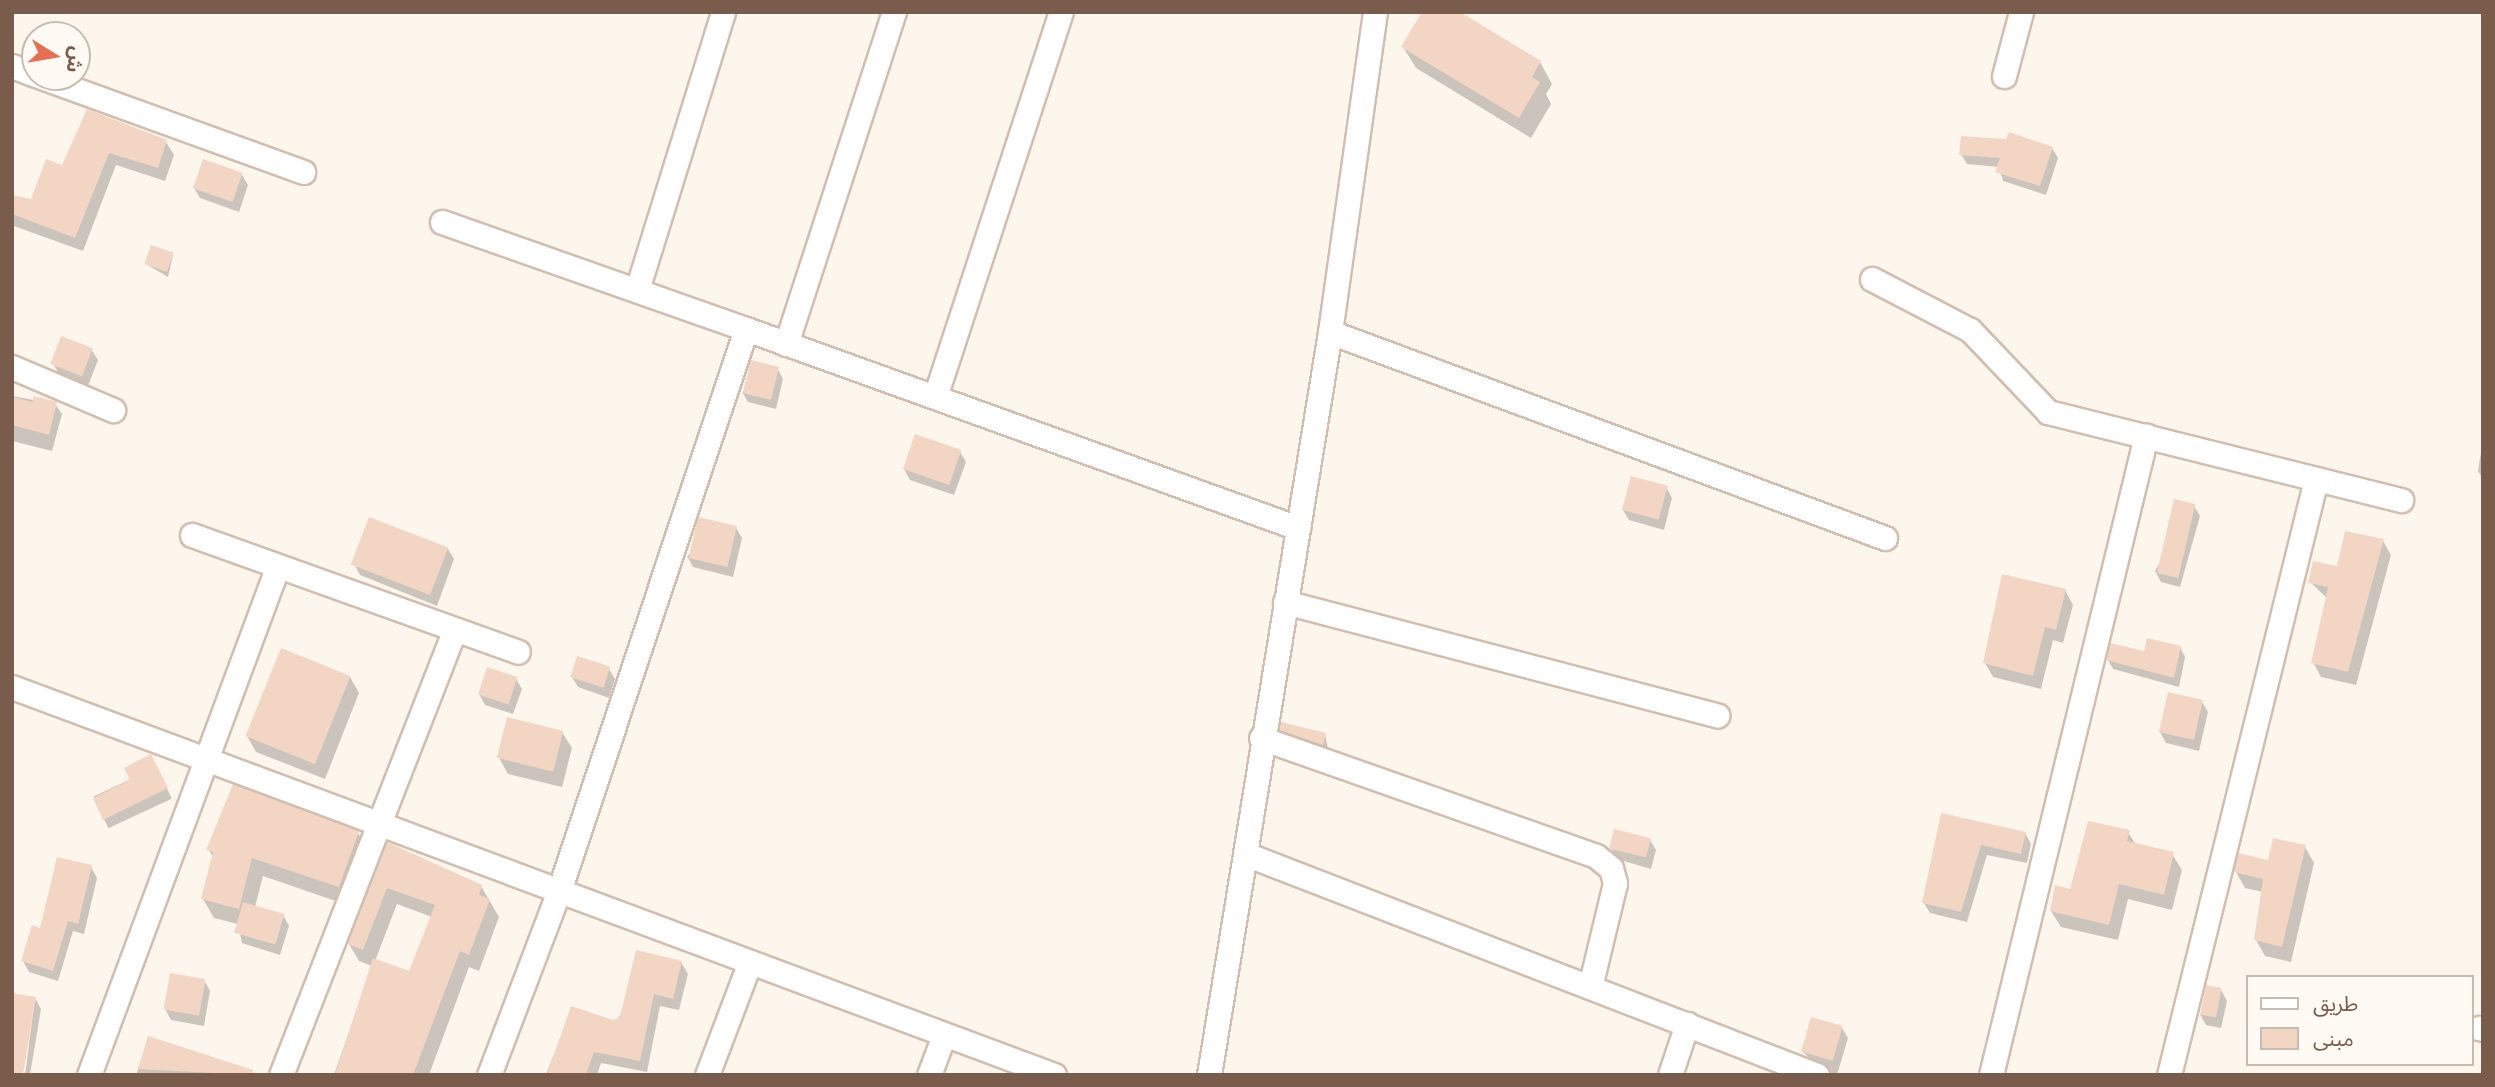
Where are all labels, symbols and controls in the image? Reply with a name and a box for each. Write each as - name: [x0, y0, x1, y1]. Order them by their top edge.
- north arrow: [21, 21, 91, 91]
- text: ش: [60, 45, 90, 75]
- legend: [2246, 975, 2474, 1066]
- text: طريق: [2313, 990, 2358, 1017]
- text: مبنى: [2313, 1025, 2354, 1052]

